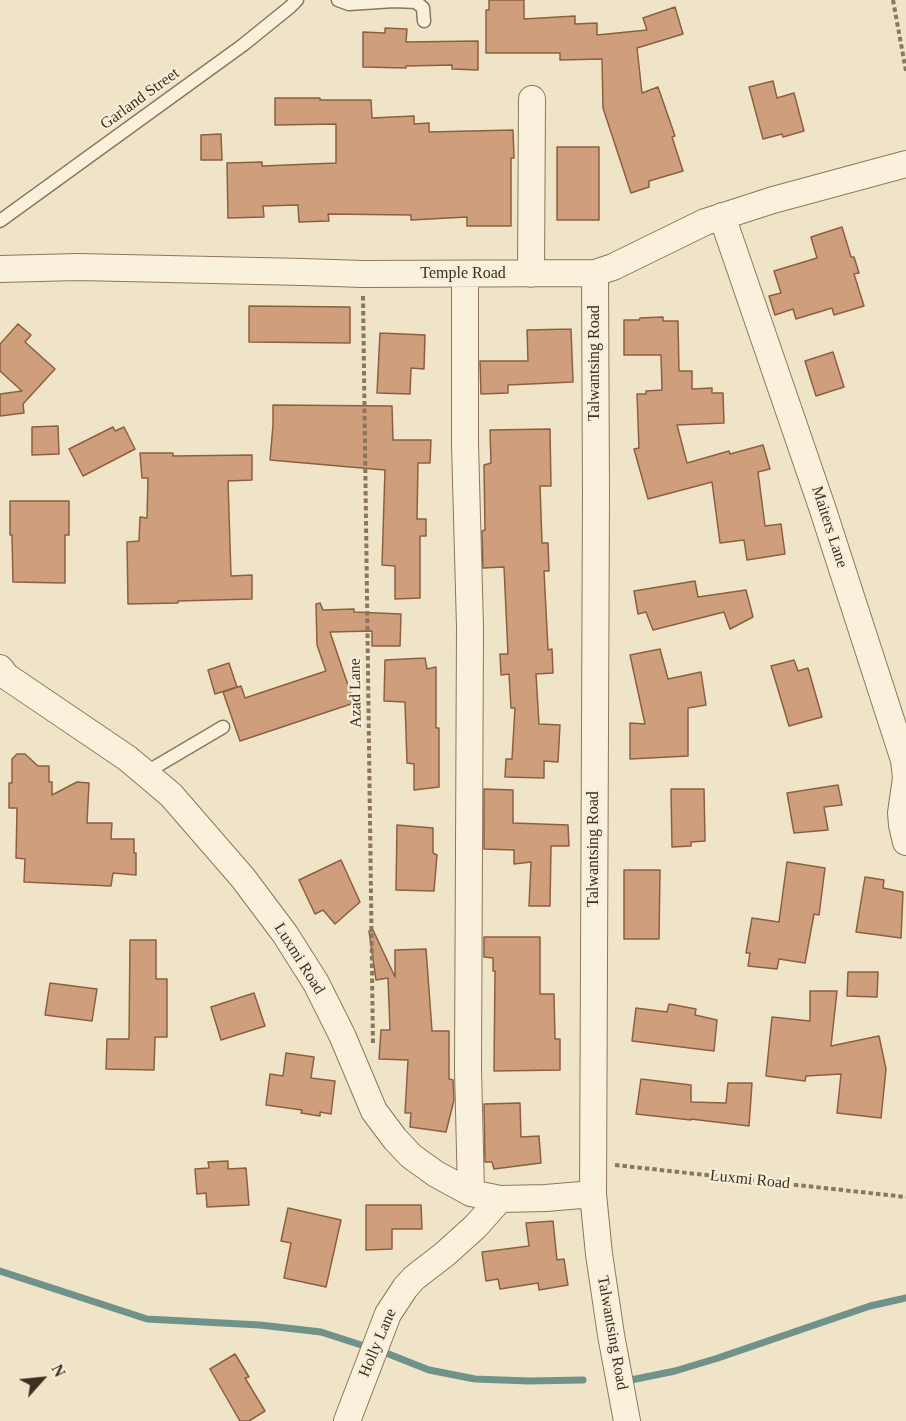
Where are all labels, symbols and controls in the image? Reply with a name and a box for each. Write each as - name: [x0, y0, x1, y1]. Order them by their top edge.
- street label: Garland Street: [97, 64, 183, 134]
- street label: Temple Road: [420, 264, 506, 284]
- street label: Talwantsing Road: [585, 305, 605, 421]
- street label: Maiters Lane: [807, 484, 851, 570]
- street label: Azad Lane: [346, 658, 366, 728]
- street label: Talwantsing Road: [584, 791, 604, 907]
- street label: Luxmi Road: [270, 920, 328, 998]
- street label: Luxmi Road: [709, 1166, 791, 1194]
- street label: Talwantsing Road: [592, 1274, 632, 1392]
- street label: Holly Lane: [355, 1306, 401, 1380]
- north arrow: [12, 1349, 72, 1409]
- text: N: [48, 1362, 69, 1380]

